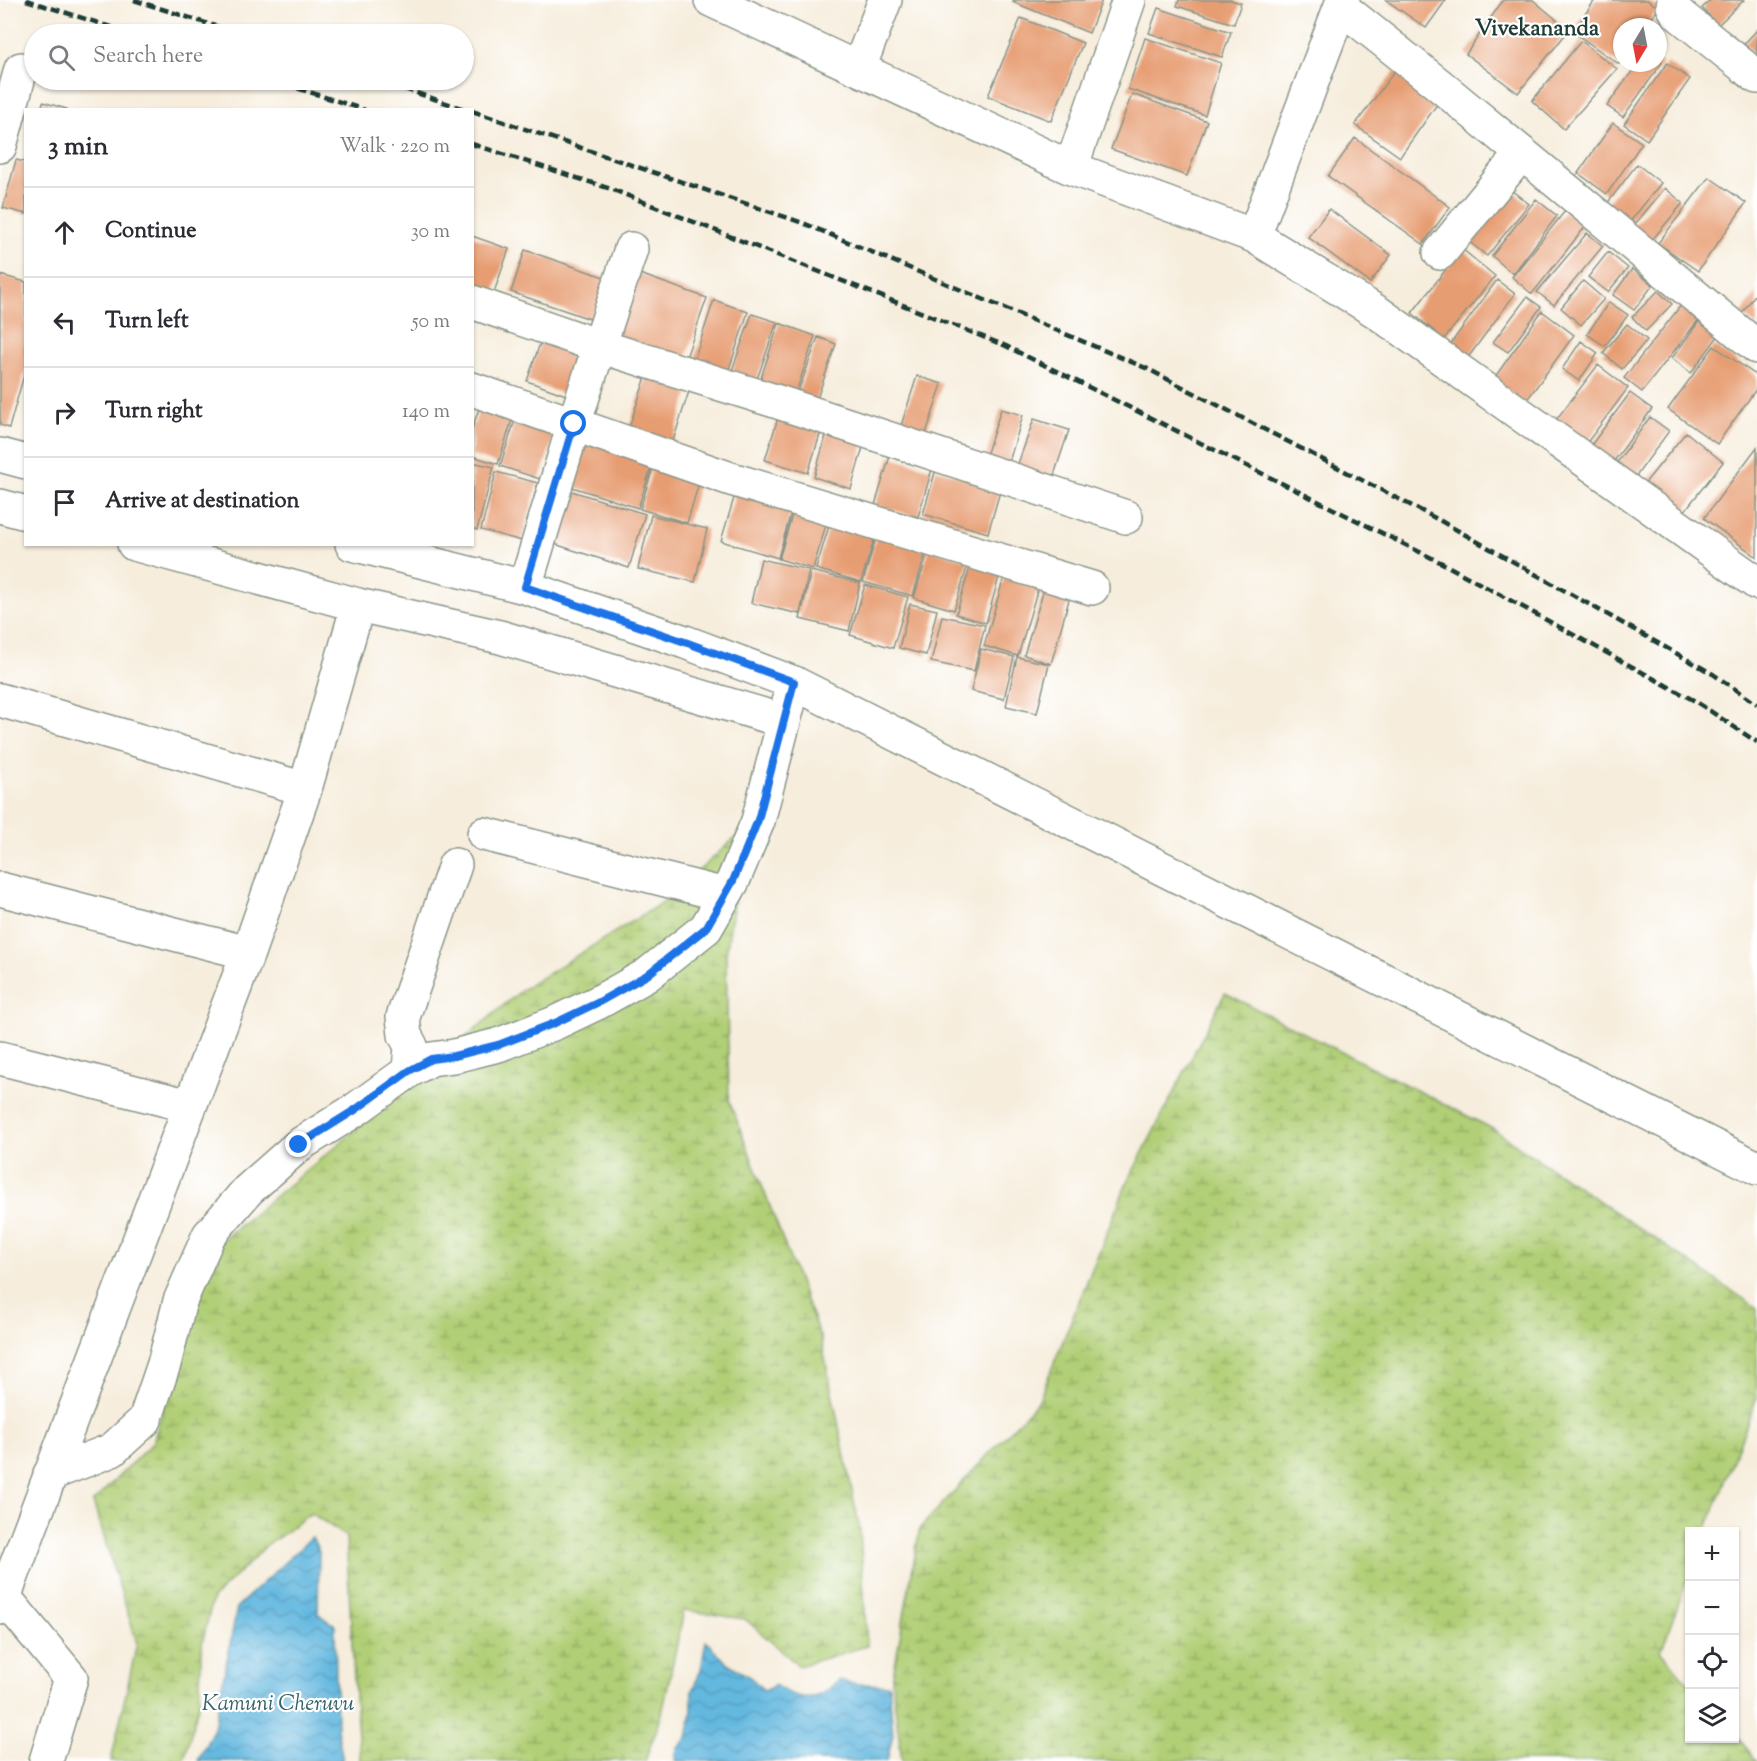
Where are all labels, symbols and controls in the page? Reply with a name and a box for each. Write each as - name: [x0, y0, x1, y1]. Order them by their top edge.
- district label: Vivekananda: [1475, 14, 1600, 46]
- north arrow: [1613, 18, 1667, 72]
- search box: [24, 24, 474, 90]
- icon: search: [45, 41, 78, 74]
- text: Search here: [93, 41, 203, 73]
- text: 3 min: [48, 129, 108, 166]
- text: Walk · 220 m: [339, 133, 450, 162]
- icon: ahead: [48, 216, 81, 249]
- text: Continue: [105, 216, 196, 248]
- text: 30 m: [411, 218, 450, 247]
- icon: left: [48, 306, 81, 339]
- text: Turn left: [105, 306, 188, 338]
- text: 50 m: [412, 308, 450, 337]
- icon: right: [48, 396, 81, 429]
- text: Turn right: [105, 396, 202, 428]
- text: 140 m: [402, 398, 450, 427]
- route start: [560, 410, 586, 436]
- icon: arrive: [48, 486, 81, 519]
- text: Arrive at destination: [105, 486, 300, 518]
- route end: [285, 1131, 311, 1157]
- map controls: [1685, 1527, 1739, 1743]
- button: +: [1685, 1527, 1739, 1581]
- button: −: [1685, 1581, 1739, 1635]
- button: locate: [1685, 1635, 1739, 1689]
- water label: Kamuni Cheruvu: [202, 1689, 355, 1721]
- button: layers: [1685, 1689, 1739, 1743]

